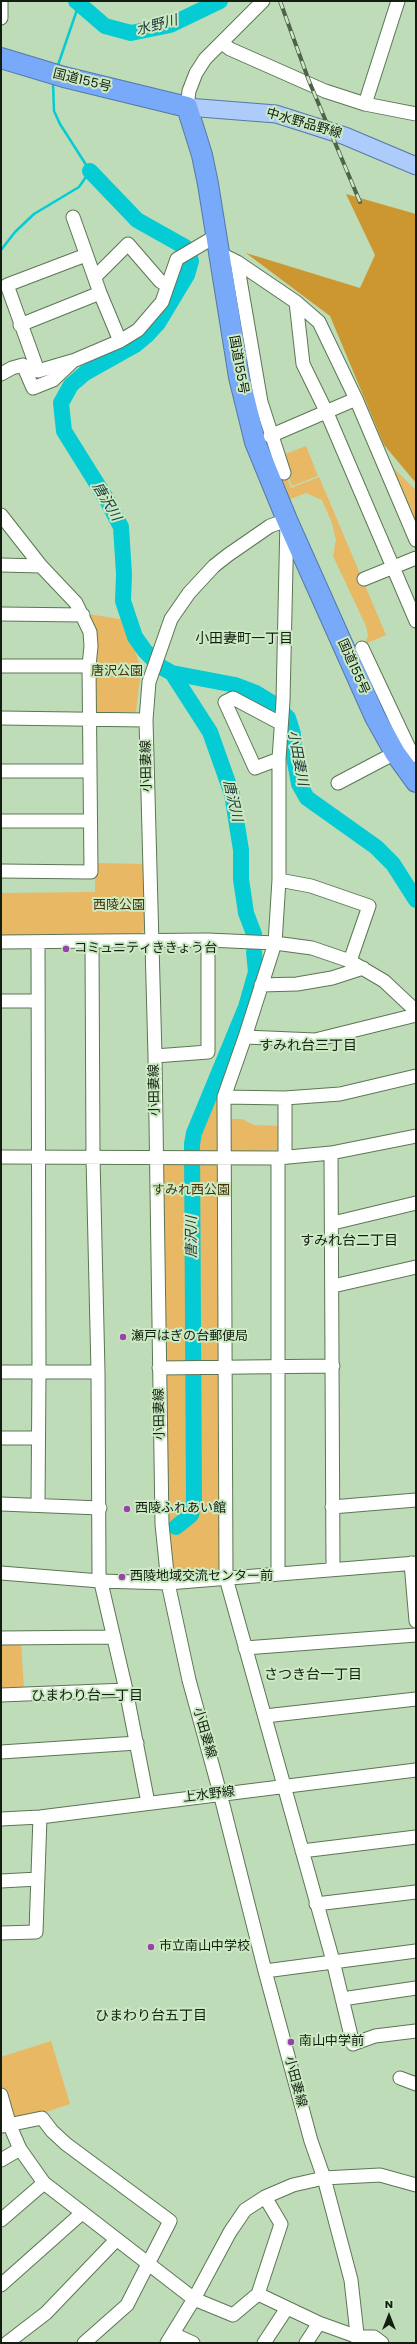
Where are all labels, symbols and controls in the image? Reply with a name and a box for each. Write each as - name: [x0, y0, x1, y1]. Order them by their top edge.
- water label: 水野川: [135, 12, 179, 40]
- street label: 国道155号: [51, 66, 113, 96]
- street label: 中水野品野線: [264, 106, 344, 142]
- street label: 国道155号: [225, 334, 251, 396]
- water label: 唐沢川: [88, 480, 124, 524]
- district label: 小田妻町一丁目: [195, 631, 293, 647]
- street label: 国道155号: [334, 637, 372, 697]
- park label: 唐沢公園: [91, 664, 143, 680]
- water label: 小田妻川: [283, 729, 311, 787]
- street label: 小田妻線: [139, 740, 155, 792]
- water label: 唐沢川: [219, 779, 245, 823]
- park label: 西陵公園: [93, 898, 145, 914]
- place label: コミュニティききょう台: [74, 941, 217, 957]
- marker: コミュニティききょう台: [61, 944, 71, 954]
- district label: すみれ台三丁目: [259, 1038, 357, 1054]
- street label: 小田妻線: [147, 1064, 163, 1116]
- park label: すみれ西公園: [152, 1183, 230, 1199]
- water label: 唐沢川: [184, 1216, 200, 1258]
- district label: すみれ台二丁目: [300, 1233, 398, 1249]
- place label: 瀬戸はぎの台郵便局: [131, 1329, 248, 1345]
- marker: 瀬戸はぎの台郵便局: [118, 1332, 128, 1342]
- street label: 小田妻線: [152, 1388, 168, 1440]
- place label: 西陵ふれあい館: [135, 1501, 226, 1517]
- marker: 西陵ふれあい館: [122, 1504, 132, 1514]
- place label: 西陵地域交流センター前: [130, 1569, 273, 1585]
- marker: 西陵地域交流センター前: [117, 1572, 127, 1582]
- district label: さつき台一丁目: [264, 1667, 362, 1683]
- district label: ひまわり台一丁目: [31, 1688, 143, 1704]
- street label: 小田妻線: [189, 1706, 219, 1760]
- street label: 上水野線: [182, 1784, 236, 1806]
- place label: 市立南山中学校: [159, 1939, 250, 1955]
- marker: 市立南山中学校: [146, 1942, 156, 1952]
- district label: ひまわり台五丁目: [95, 2008, 207, 2024]
- place label: 南山中学前: [299, 2034, 364, 2050]
- marker: 南山中学前: [286, 2037, 296, 2047]
- street label: 小田妻線: [281, 2055, 309, 2109]
- north arrow: [369, 2296, 409, 2336]
- text: N: [385, 2296, 393, 2312]

